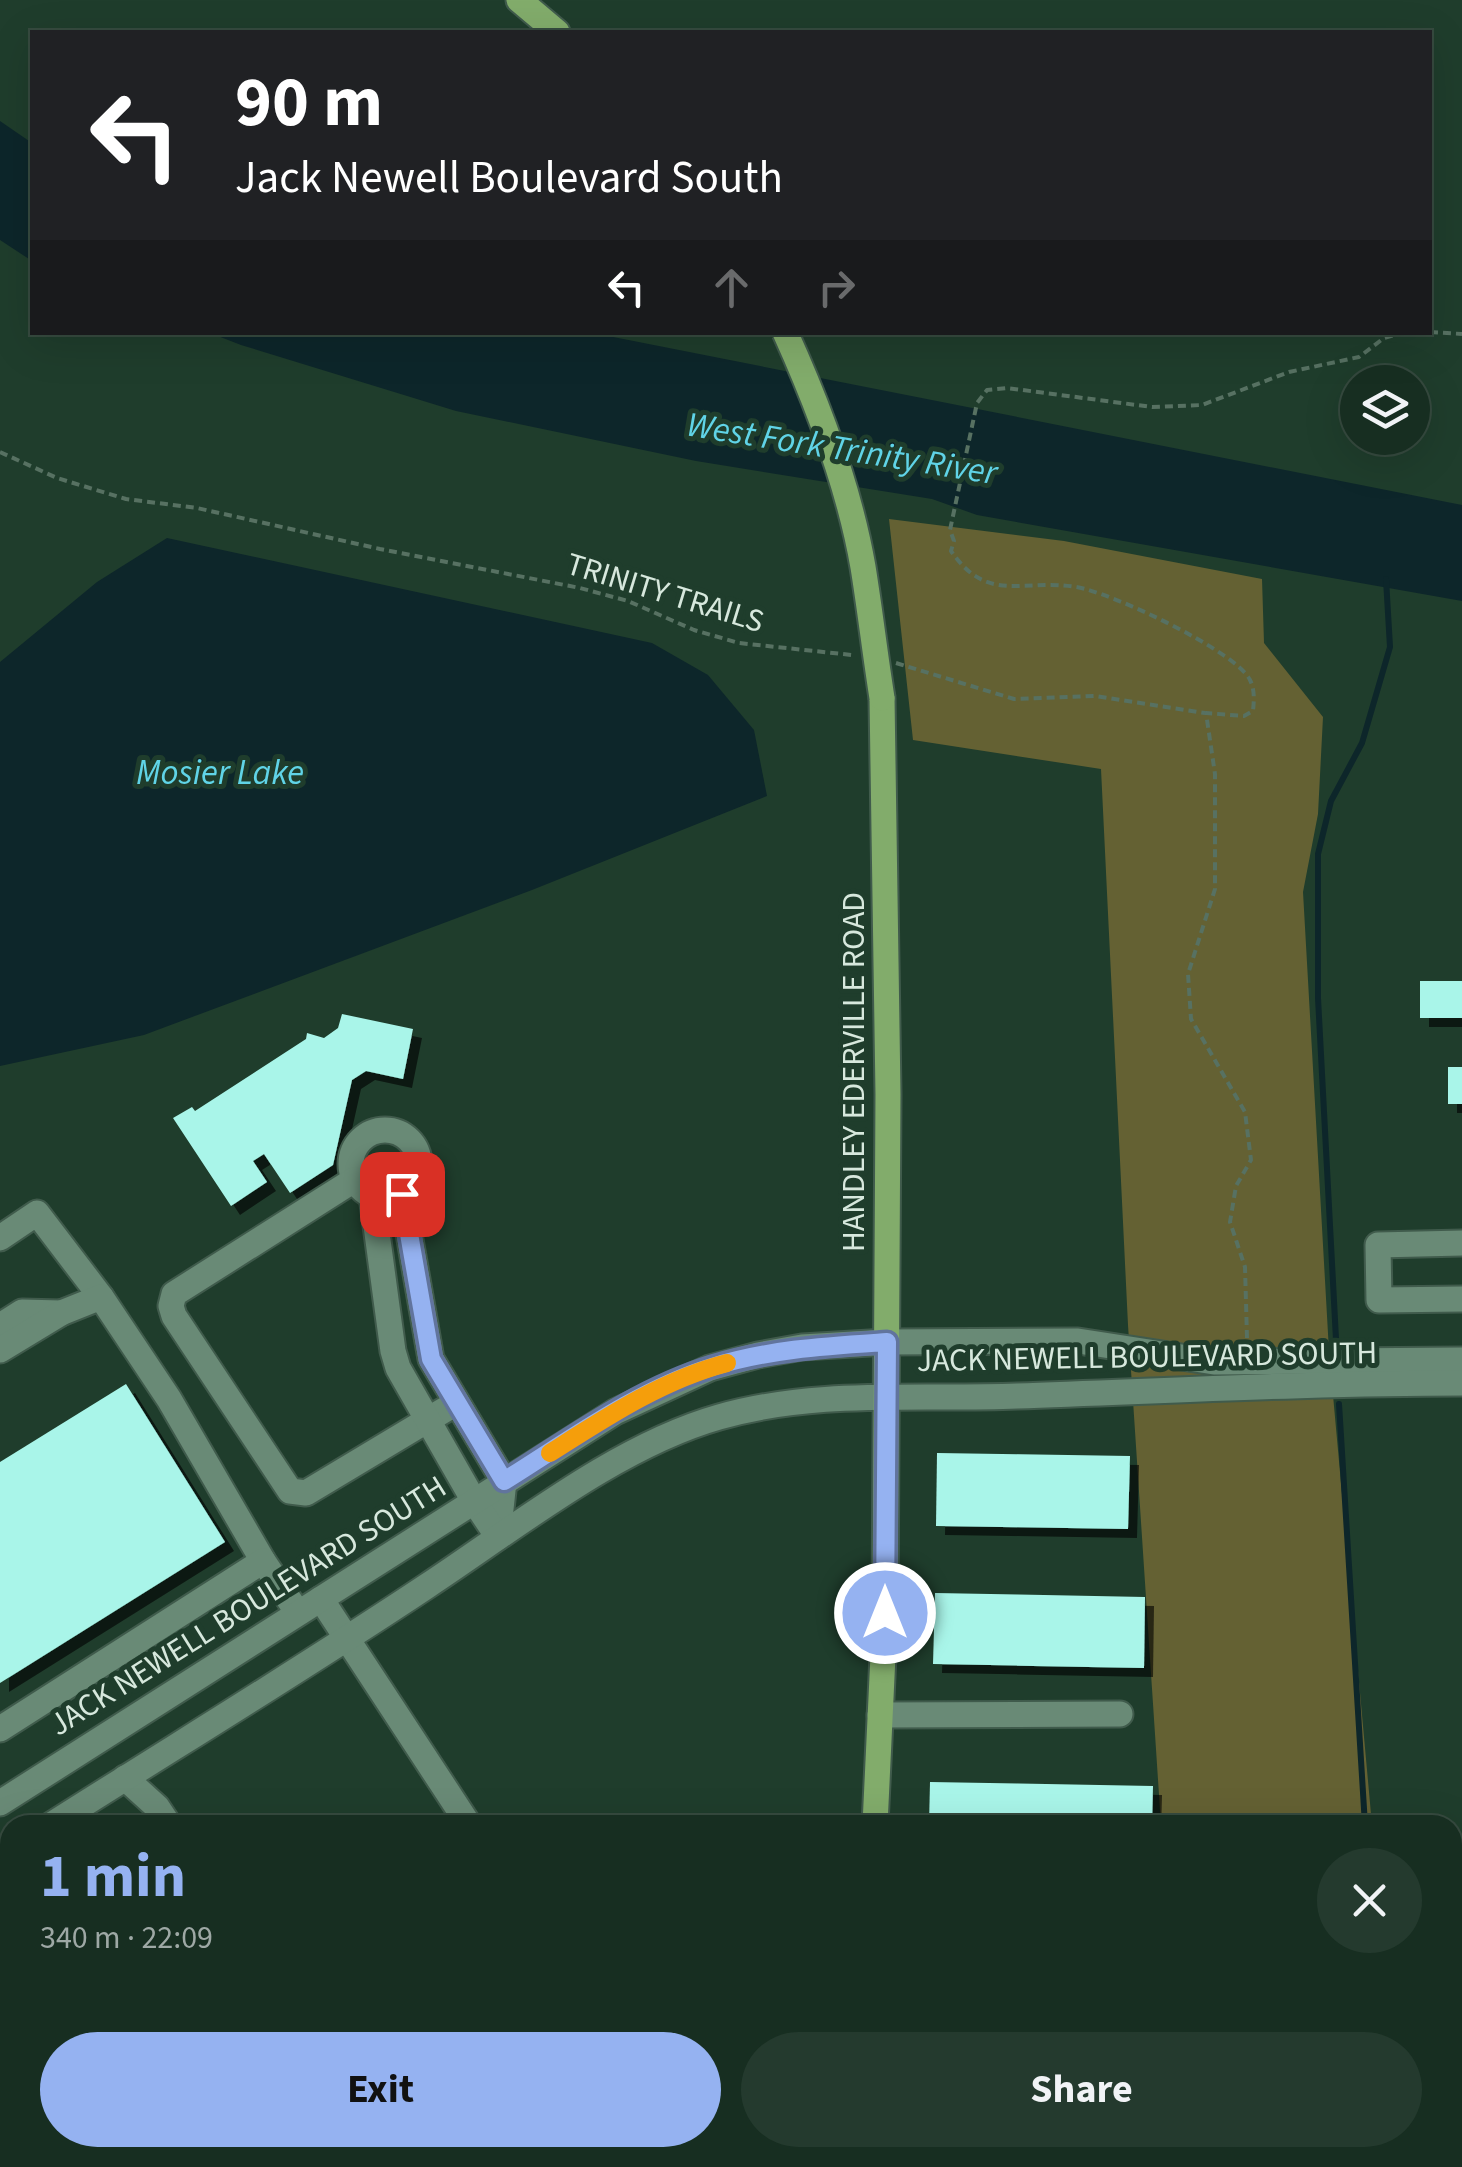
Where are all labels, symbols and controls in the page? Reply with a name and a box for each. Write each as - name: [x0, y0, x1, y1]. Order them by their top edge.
- text: 90 m: [235, 53, 383, 153]
- icon: left: [70, 70, 200, 200]
- text: Jack Newell Boulevard South: [235, 146, 783, 210]
- icon: left: [599, 260, 654, 315]
- icon: ahead: [704, 260, 759, 315]
- icon: right: [809, 260, 864, 315]
- map controls: [1340, 365, 1430, 455]
- button: layers: [1340, 365, 1430, 455]
- water label: West Fork Trinity River: [683, 400, 1003, 499]
- street label: TRINITY TRAILS: [561, 541, 769, 645]
- water label: Mosier Lake: [136, 748, 304, 798]
- street label: HANDLEY EDERVILLE ROAD: [831, 892, 877, 1252]
- pin: [360, 1152, 445, 1237]
- icon: arrive: [375, 1167, 430, 1222]
- street label: JACK NEWELL BOULEVARD SOUTH: [916, 1330, 1378, 1384]
- street label: JACK NEWELL BOULEVARD SOUTH: [41, 1464, 455, 1748]
- position arrow: [833, 1561, 937, 1665]
- text: 1 min: [40, 1835, 186, 1920]
- button: close: [1317, 1848, 1422, 1953]
- text: 340 m · 22:09: [40, 1915, 213, 1961]
- button: Exit: [40, 2032, 721, 2147]
- button: Share: [741, 2032, 1422, 2147]

